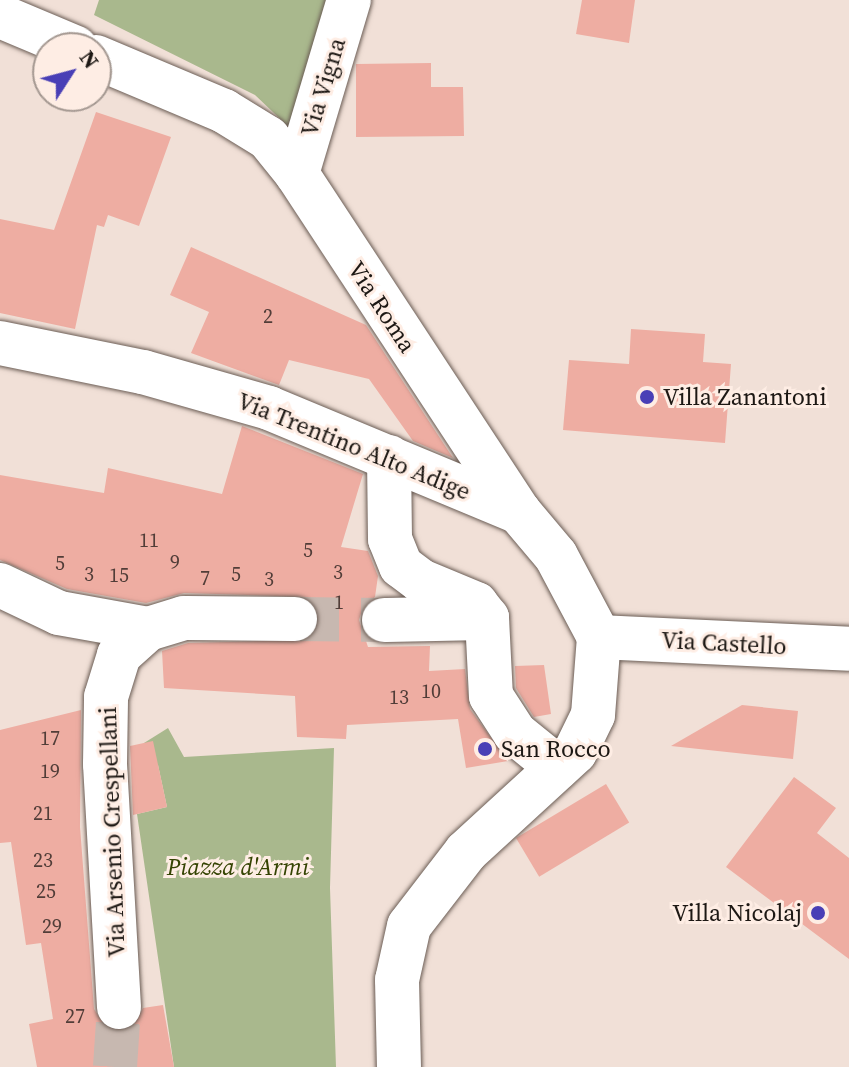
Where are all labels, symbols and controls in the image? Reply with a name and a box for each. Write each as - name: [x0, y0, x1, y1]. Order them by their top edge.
- north arrow: [32, 32, 112, 112]
- street label: Via Vigna: [294, 34, 352, 140]
- text: N: [73, 44, 107, 74]
- street label: Via Roma: [342, 256, 422, 358]
- house number: 2: [263, 304, 273, 328]
- place label: Villa Zanantoni: [663, 383, 827, 411]
- street label: Via Trentino Alto Adige: [233, 386, 475, 506]
- marker: Villa Zanantoni: [638, 388, 656, 406]
- house number: 11: [139, 528, 159, 552]
- house number: 5: [303, 538, 313, 562]
- house number: 9: [170, 550, 180, 574]
- house number: 5: [55, 551, 65, 575]
- house number: 3: [333, 560, 343, 584]
- house number: 3: [84, 562, 94, 586]
- house number: 5: [231, 562, 241, 586]
- house number: 15: [109, 563, 129, 587]
- house number: 7: [200, 566, 210, 590]
- house number: 3: [264, 567, 274, 591]
- house number: 1: [334, 590, 344, 614]
- street label: Via Castello: [661, 625, 787, 661]
- house number: 10: [421, 679, 441, 703]
- house number: 13: [389, 685, 409, 709]
- street label: Via Arsenio Crespellani: [93, 706, 131, 958]
- house number: 17: [40, 726, 60, 750]
- place label: San Rocco: [501, 735, 611, 763]
- marker: San Rocco: [476, 740, 494, 758]
- house number: 19: [40, 759, 60, 783]
- house number: 21: [33, 801, 53, 825]
- house number: 23: [33, 848, 53, 872]
- park label: Piazza d'Armi: [167, 853, 309, 881]
- house number: 25: [36, 879, 56, 903]
- place label: Villa Nicolaj: [672, 899, 802, 927]
- marker: Villa Nicolaj: [809, 904, 827, 922]
- house number: 29: [42, 914, 62, 938]
- house number: 27: [65, 1004, 85, 1028]

